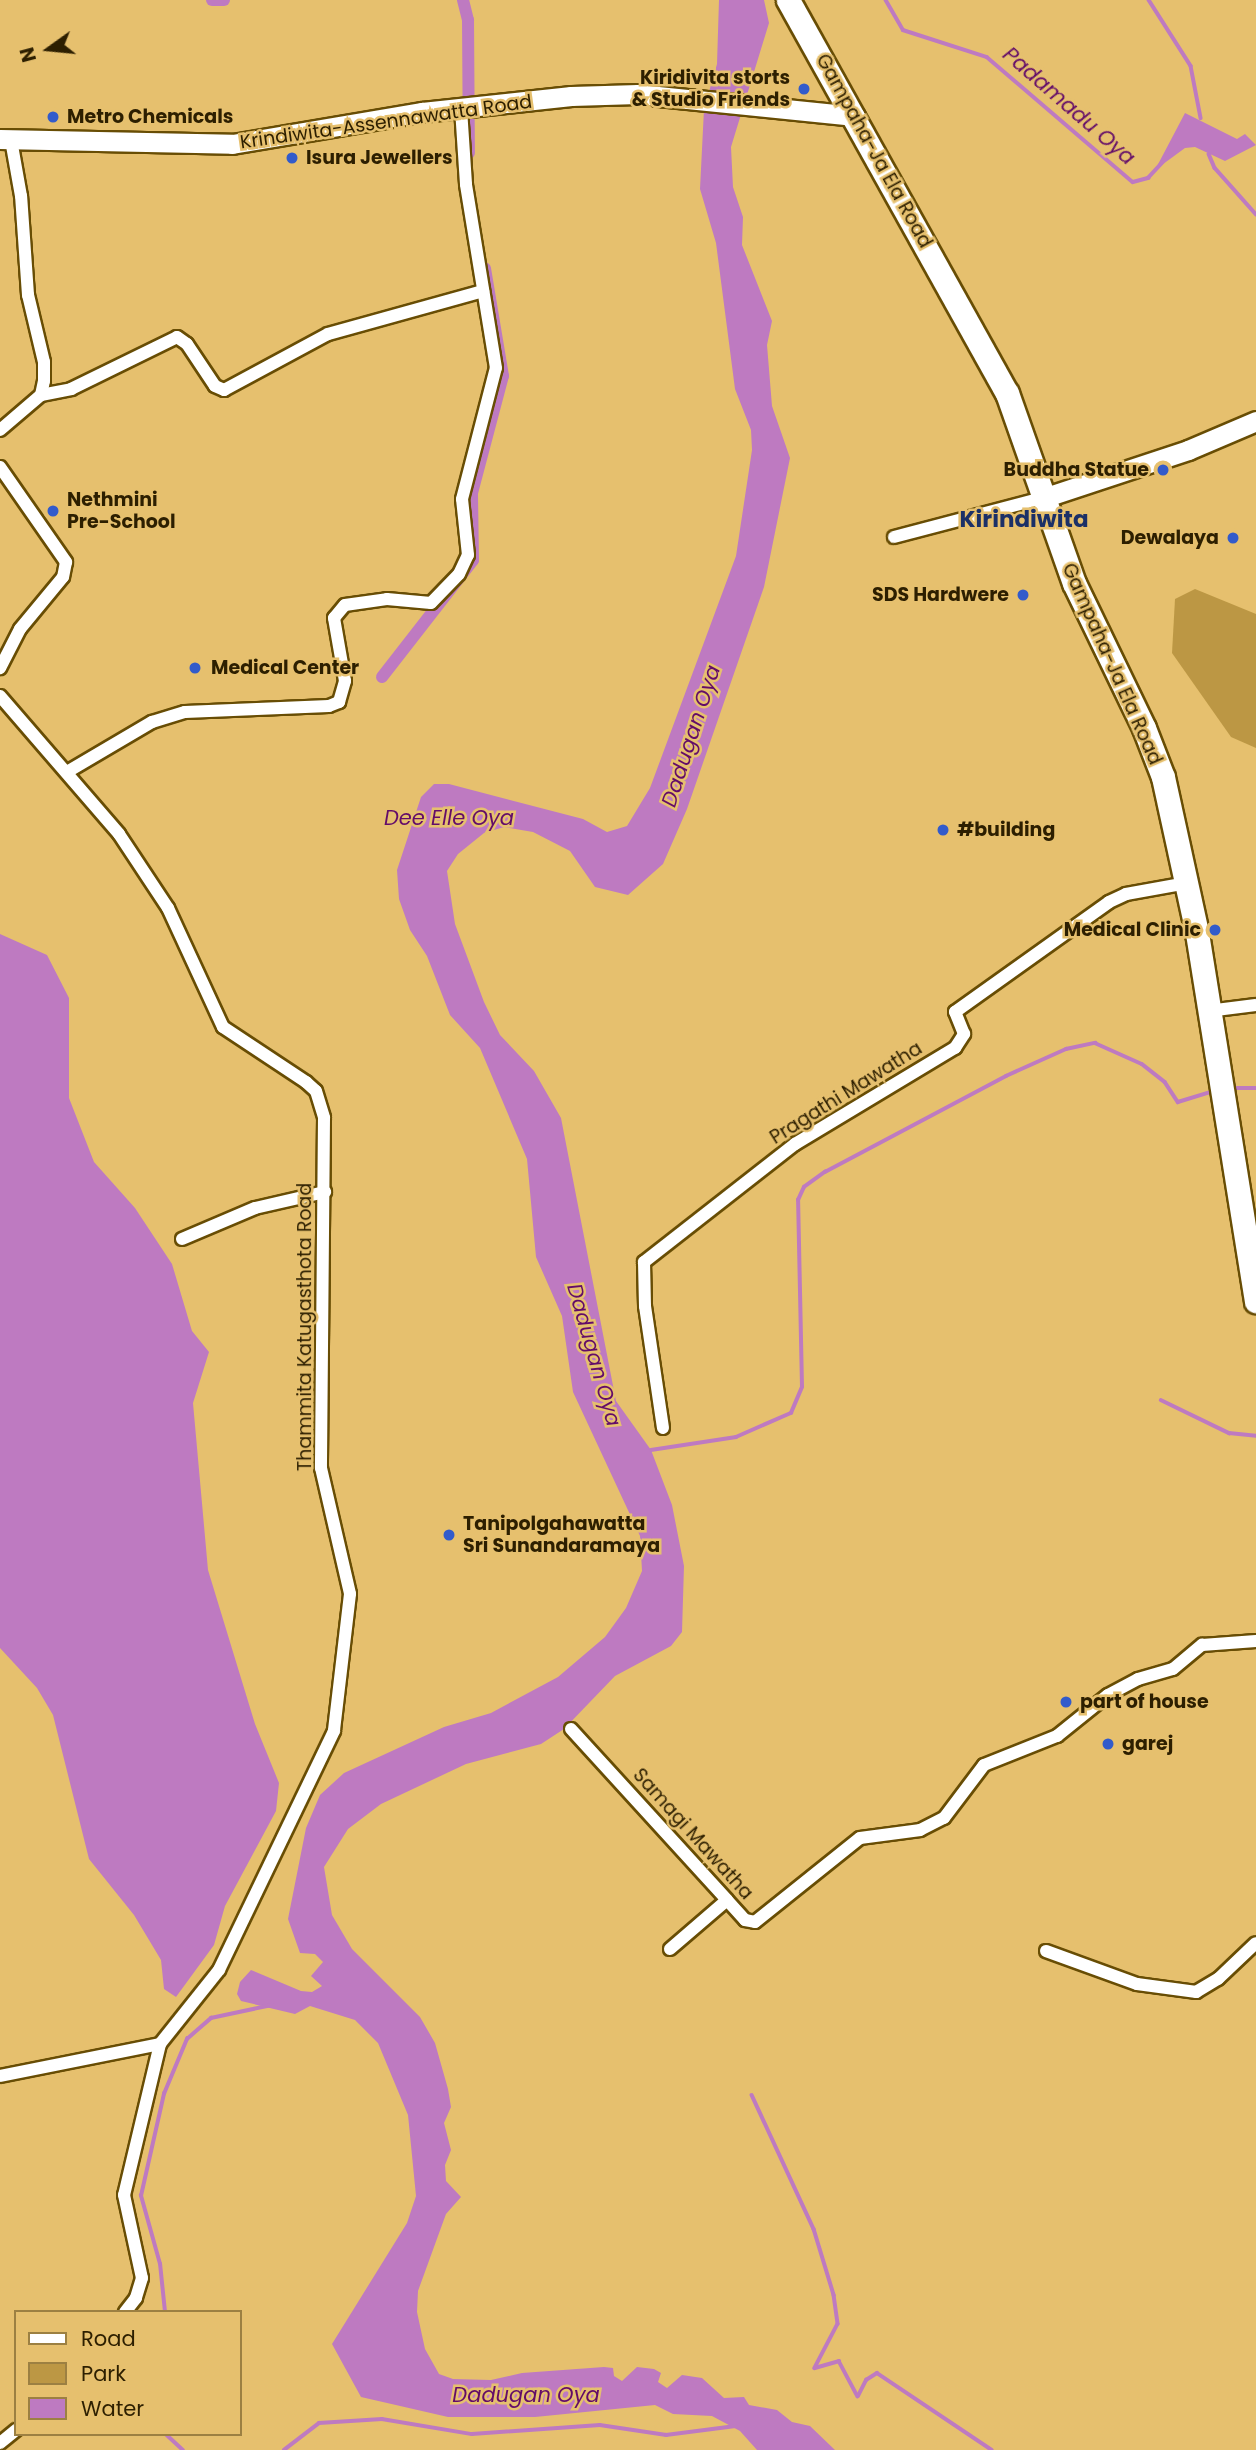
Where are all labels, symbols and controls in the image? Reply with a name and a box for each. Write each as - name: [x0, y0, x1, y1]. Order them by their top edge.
- north arrow: [14, 14, 84, 84]
- water label: Padamadu Oya: [998, 42, 1140, 170]
- text: N: [13, 44, 43, 65]
- street label: Gampaha-Ja Ela Road: [811, 50, 937, 252]
- place label: Kiridivita storts & Studio Friends: [632, 67, 790, 111]
- marker: Kiridivita storts & Studio Friends: [796, 81, 812, 97]
- street label: Krindiwita-Assennawatta Road: [239, 90, 533, 154]
- place label: Metro Chemicals: [67, 106, 233, 128]
- marker: Metro Chemicals: [45, 109, 61, 125]
- place label: Isura Jewellers: [306, 147, 453, 169]
- marker: Isura Jewellers: [284, 150, 300, 166]
- place label: Buddha Statue: [1004, 459, 1149, 481]
- marker: Buddha Statue: [1155, 462, 1171, 478]
- place label: Nethmini Pre-School: [67, 489, 176, 533]
- marker: Nethmini Pre-School: [45, 503, 61, 519]
- district label: Kirindiwita: [959, 505, 1089, 533]
- place label: Dewalaya: [1121, 527, 1219, 549]
- marker: Dewalaya: [1225, 530, 1241, 546]
- street label: Gampaha-Ja Ela Road: [1057, 560, 1167, 768]
- place label: SDS Hardwere: [872, 584, 1009, 606]
- marker: SDS Hardwere: [1015, 587, 1031, 603]
- place label: Medical Center: [211, 657, 359, 679]
- marker: Medical Center: [185, 658, 205, 678]
- water label: Dadugan Oya: [656, 662, 726, 810]
- water label: Dee Elle Oya: [384, 805, 514, 831]
- place label: #building: [957, 819, 1055, 841]
- marker: #building: [935, 822, 951, 838]
- place label: Medical Clinic: [1064, 919, 1201, 941]
- marker: Medical Clinic: [1207, 922, 1223, 938]
- street label: Pragathi Mawatha: [766, 1037, 926, 1149]
- street label: Thammita Katugasthota Road: [294, 1183, 316, 1471]
- water label: Dadugan Oya: [562, 1281, 626, 1429]
- place label: Tanipolgahawatta Sri Sunandaramaya: [463, 1513, 660, 1557]
- marker: Tanipolgahawatta Sri Sunandaramaya: [441, 1527, 457, 1543]
- place label: part of house: [1080, 1691, 1209, 1713]
- marker: part of house: [1058, 1694, 1074, 1710]
- place label: garej: [1122, 1733, 1173, 1755]
- marker: garej: [1100, 1736, 1116, 1752]
- street label: Samagi Mawatha: [628, 1764, 758, 1904]
- legend: [14, 2310, 242, 2436]
- text: Road: [81, 2324, 136, 2353]
- text: Park: [81, 2359, 126, 2388]
- water label: Dadugan Oya: [452, 2382, 600, 2408]
- text: Water: [81, 2394, 144, 2423]

